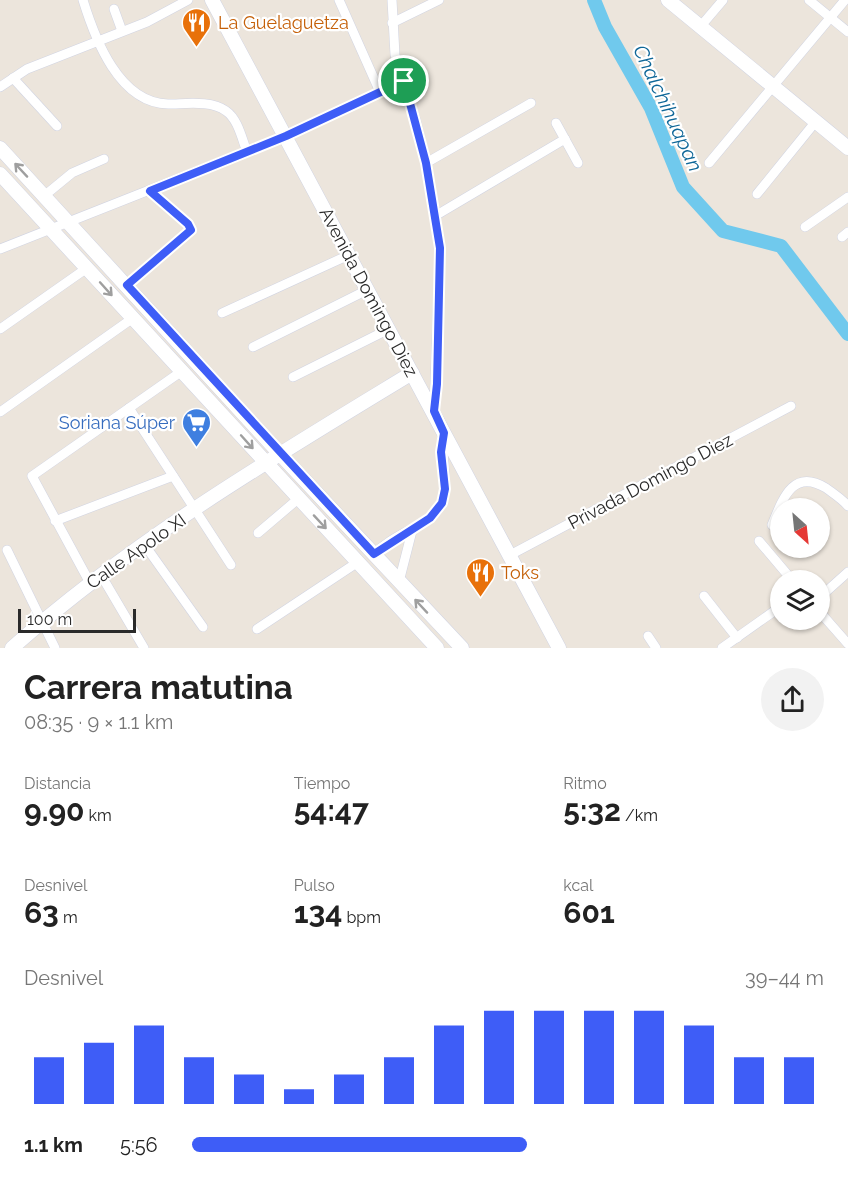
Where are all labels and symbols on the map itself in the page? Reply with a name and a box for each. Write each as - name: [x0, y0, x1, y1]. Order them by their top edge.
- restaurant icon: La Guelaguetza: [181, 6, 213, 48]
- place label: La Guelaguetza: [218, 12, 349, 33]
- water label: Chalchihuapan: [628, 41, 708, 175]
- pin: [378, 55, 429, 106]
- one-way arrow: [13, 163, 28, 178]
- street label: Avenida Domingo Diez: [315, 204, 423, 380]
- one-way arrow: [99, 281, 113, 296]
- supermarket icon: Soriana Súper: [180, 406, 212, 448]
- place label: Soriana Súper: [59, 412, 176, 433]
- street label: Privada Domingo Diez: [564, 429, 736, 533]
- one-way arrow: [240, 434, 254, 449]
- north arrow: [770, 498, 830, 558]
- street label: Calle Apolo XI: [82, 509, 190, 593]
- one-way arrow: [312, 514, 327, 529]
- restaurant icon: Toks: [464, 556, 496, 598]
- place label: Toks: [501, 562, 539, 583]
- one-way arrow: [414, 598, 429, 613]
- scale bar: [18, 606, 136, 634]

